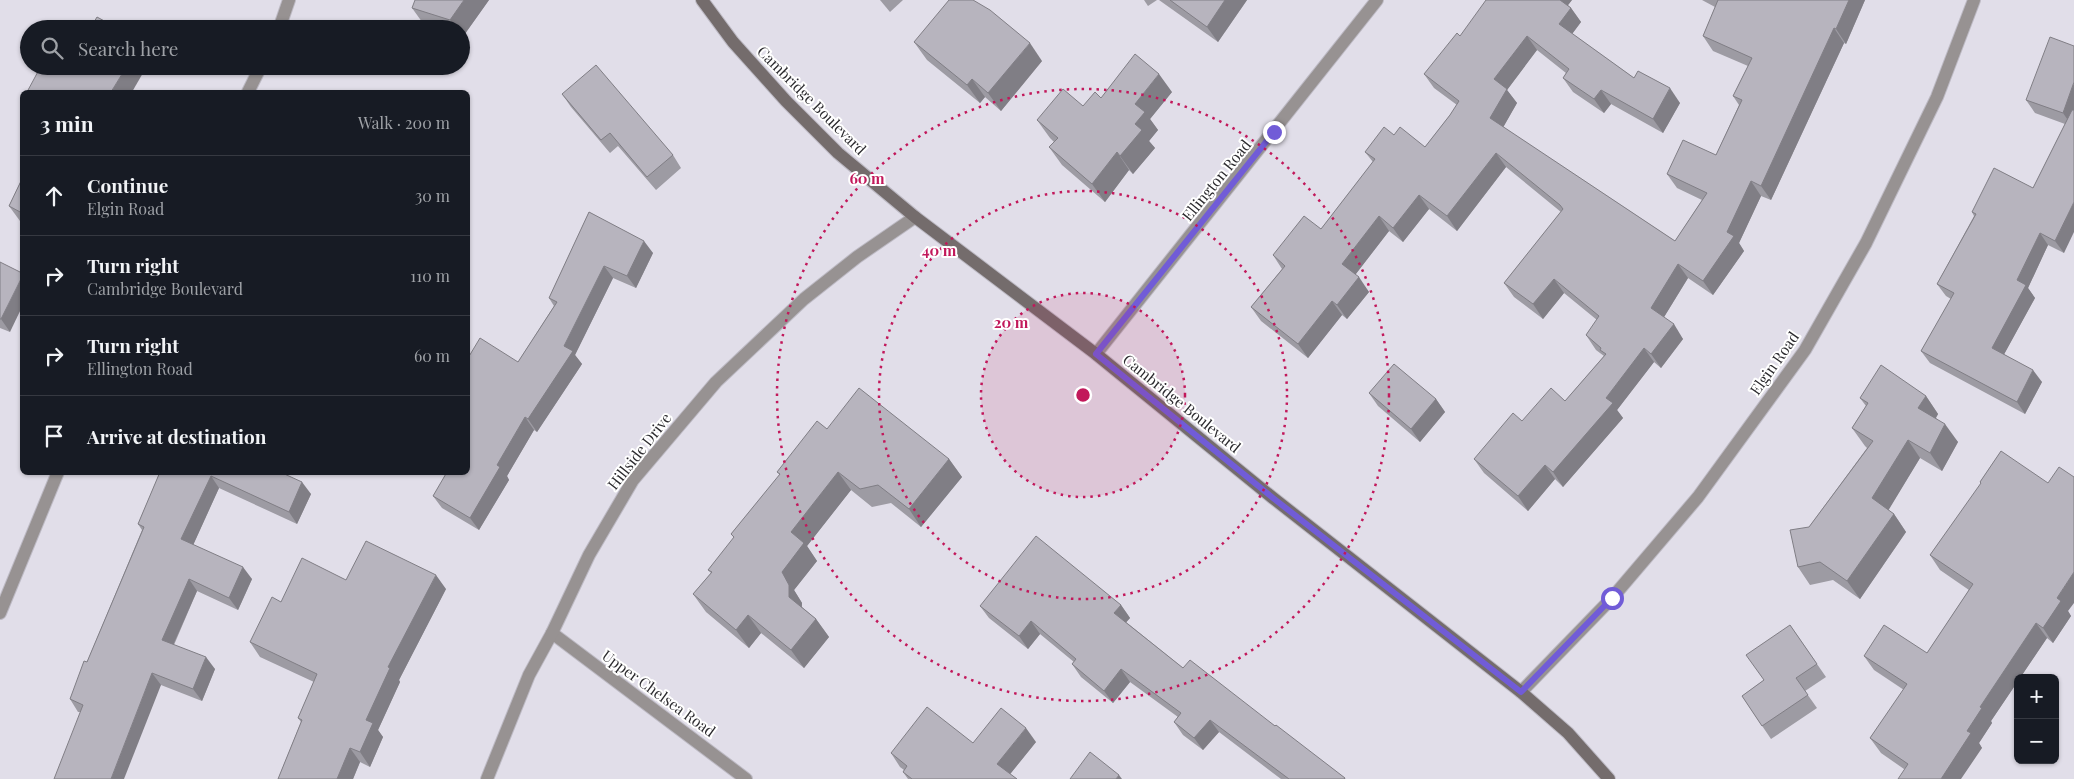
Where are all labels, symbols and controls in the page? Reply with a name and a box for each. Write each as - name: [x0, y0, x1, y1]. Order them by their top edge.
- search box: [20, 20, 470, 75]
- icon: search: [38, 34, 66, 62]
- text: Search here: [78, 35, 178, 61]
- street label: Cambridge Boulevard: [753, 41, 871, 159]
- text: 3 min: [40, 109, 94, 137]
- text: Walk · 200 m: [358, 112, 450, 133]
- route end: [1263, 121, 1286, 144]
- street label: Ellington Road: [1177, 135, 1255, 225]
- text: 60 m: [849, 168, 885, 188]
- text: Continue: [87, 172, 168, 198]
- icon: ahead: [40, 182, 68, 210]
- text: 30 m: [415, 185, 450, 206]
- text: Elgin Road: [87, 198, 164, 219]
- text: 40 m: [922, 240, 957, 260]
- text: Turn right: [87, 252, 179, 278]
- icon: right: [40, 262, 68, 290]
- text: 110 m: [410, 265, 450, 286]
- text: Cambridge Boulevard: [87, 278, 243, 299]
- text: 20 m: [994, 312, 1029, 332]
- street label: Elgin Road: [1745, 327, 1803, 398]
- text: Turn right: [87, 332, 179, 358]
- icon: right: [40, 342, 68, 370]
- text: 60 m: [414, 345, 450, 366]
- street label: Cambridge Boulevard: [1119, 349, 1245, 457]
- text: Ellington Road: [87, 358, 193, 379]
- centre of rings: [1074, 386, 1092, 404]
- street label: Hillside Drive: [603, 409, 675, 493]
- icon: arrive: [40, 422, 68, 450]
- text: Arrive at destination: [87, 423, 267, 449]
- route start: [1601, 587, 1624, 610]
- street label: Upper Chelsea Road: [598, 645, 720, 741]
- map controls: [2014, 674, 2059, 764]
- button: +: [2014, 674, 2059, 719]
- button: −: [2014, 719, 2059, 764]

